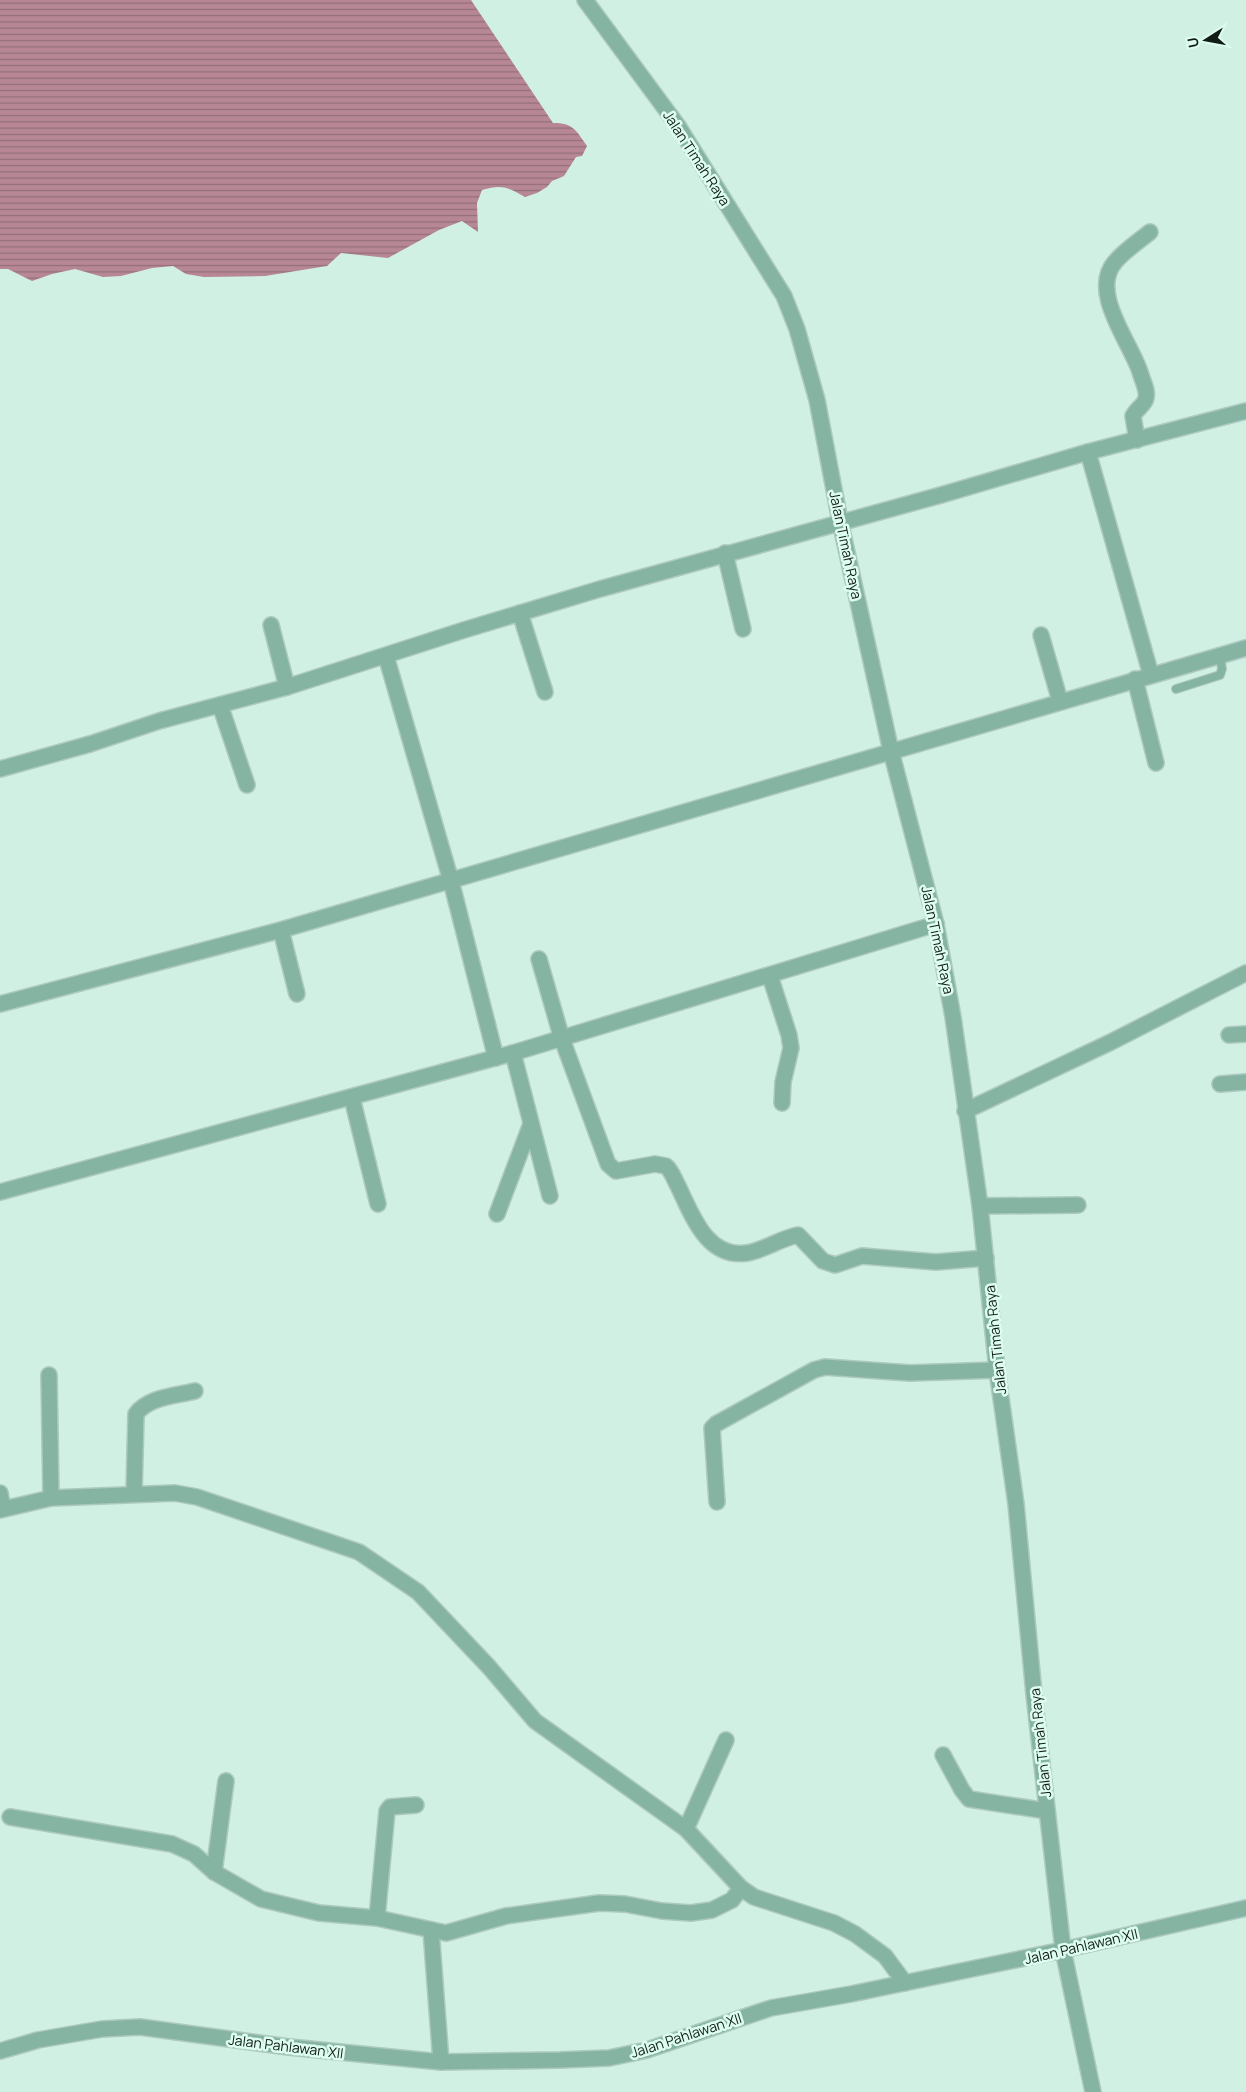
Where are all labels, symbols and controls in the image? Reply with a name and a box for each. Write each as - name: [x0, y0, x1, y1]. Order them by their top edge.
- north arrow: [1181, 15, 1231, 65]
- text: U: [1182, 36, 1203, 49]
- street label: Jalan Timah Raya: [659, 107, 735, 209]
- street label: Jalan Timah Raya: [825, 489, 867, 601]
- street label: Jalan Timah Raya: [917, 884, 959, 996]
- street label: Jalan Timah Raya: [980, 1284, 1010, 1396]
- street label: Jalan Timah Raya: [1025, 1687, 1055, 1799]
- street label: Jalan Pahlawan XII: [1023, 1924, 1139, 1968]
- street label: Jalan Pahlawan XII: [628, 2008, 744, 2062]
- street label: Jalan Pahlawan XII: [227, 2030, 345, 2062]

